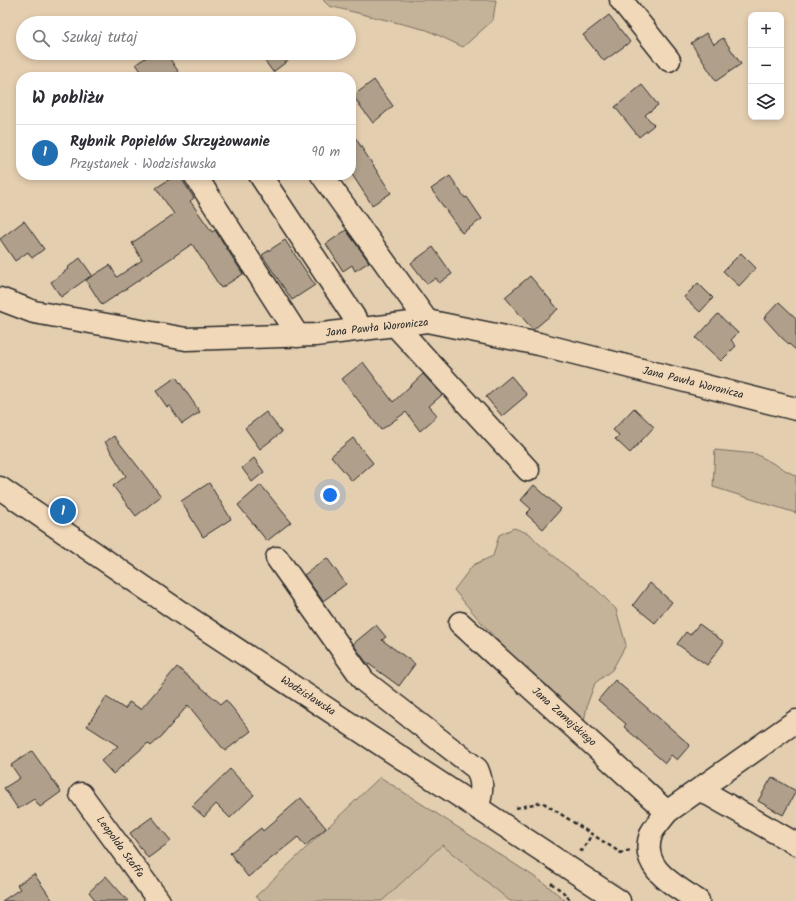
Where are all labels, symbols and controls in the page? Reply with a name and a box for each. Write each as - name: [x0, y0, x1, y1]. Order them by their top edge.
- map controls: [748, 12, 784, 120]
- button: +: [748, 12, 784, 48]
- search box: [16, 16, 356, 60]
- text: Szukaj tutaj: [62, 26, 137, 50]
- icon: search: [30, 27, 52, 49]
- button: −: [748, 48, 784, 84]
- button: layers: [748, 84, 784, 120]
- text: W pobliżu: [32, 85, 103, 112]
- text: Rybnik Popielów Skrzyżowanie: [70, 130, 270, 154]
- text: 1: [43, 142, 47, 163]
- text: 90 m: [312, 142, 340, 163]
- text: Przystanek · Wodzisławska: [70, 154, 216, 175]
- street label: Jana Pawła Woronicza: [325, 314, 429, 342]
- street label: Jana Pawła Woronicza: [641, 362, 745, 404]
- your location: [320, 485, 340, 505]
- pin: 1: [50, 496, 76, 526]
- street label: Wodzisławska: [277, 671, 339, 721]
- street label: Jana Zamojskiego: [528, 683, 600, 751]
- street label: Leopolda Staffa: [91, 812, 149, 882]

